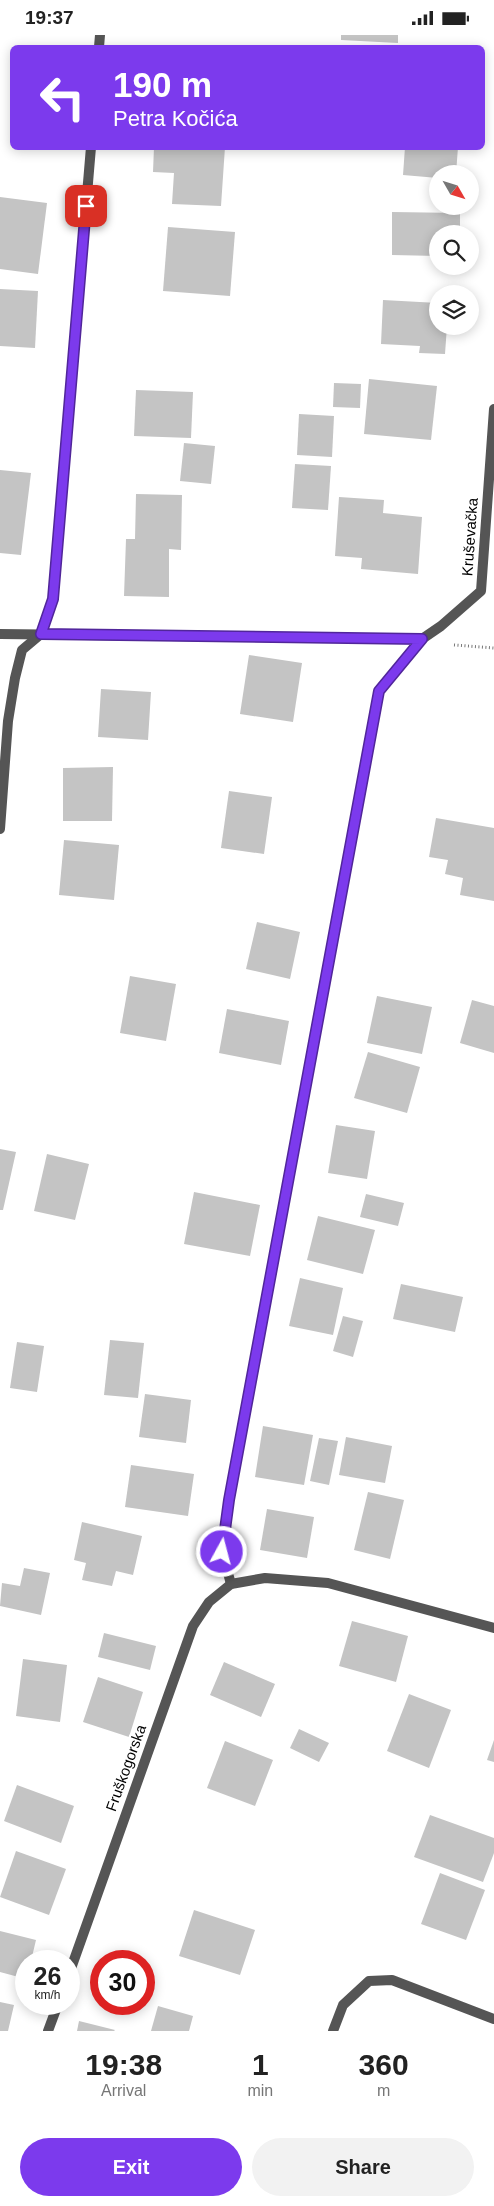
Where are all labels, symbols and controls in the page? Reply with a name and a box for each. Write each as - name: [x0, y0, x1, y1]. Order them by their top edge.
- text: 19:37: [25, 7, 74, 28]
- icon: left: [30, 65, 95, 130]
- text: 190 m: [113, 65, 212, 104]
- text: Petra Kočića: [113, 106, 238, 131]
- north arrow: [429, 165, 479, 215]
- map controls: [429, 165, 479, 335]
- pin: [65, 185, 107, 227]
- icon: arrive: [72, 192, 100, 220]
- button: search: [429, 225, 479, 275]
- button: layers: [429, 285, 479, 335]
- street label: Kruševačka: [458, 497, 481, 577]
- position arrow: [195, 1525, 247, 1577]
- street label: Fruškogorska: [102, 1722, 149, 1813]
- speed limit sign: 30: [90, 1950, 155, 2015]
- text: 26: [34, 1962, 61, 1990]
- text: km/h: [34, 1988, 61, 2002]
- text: 19:38: [85, 2048, 162, 2081]
- text: 1: [252, 2048, 269, 2081]
- text: 360: [359, 2048, 409, 2081]
- text: Arrival: [101, 2082, 146, 2099]
- text: min: [247, 2082, 273, 2099]
- text: m: [377, 2082, 390, 2099]
- button: Exit: [20, 2138, 242, 2196]
- button: Share: [252, 2138, 474, 2196]

